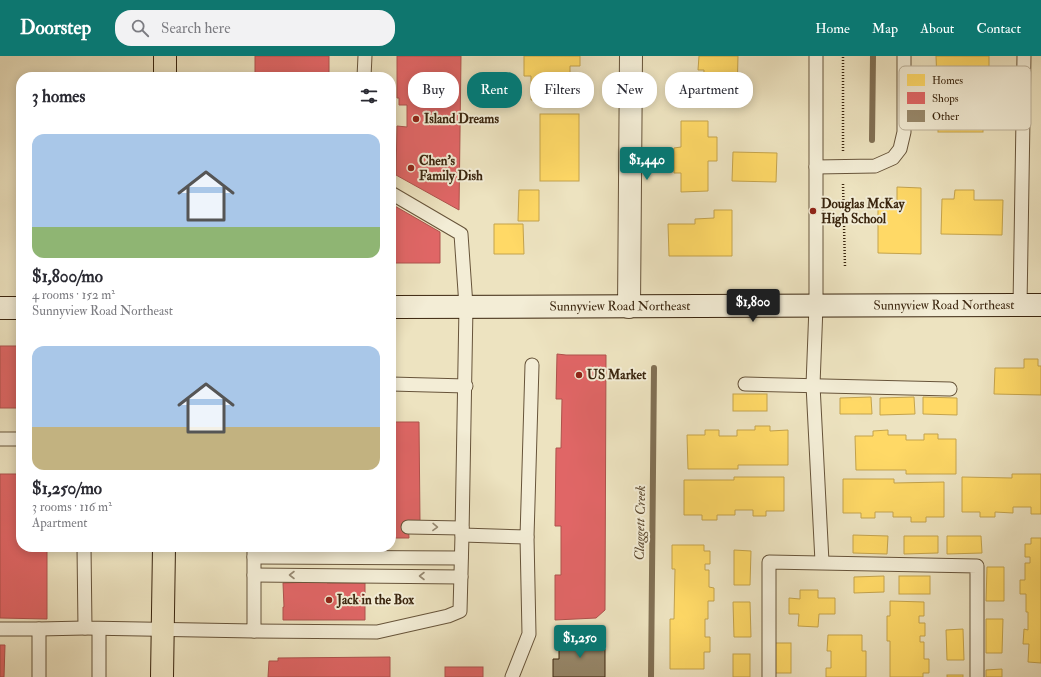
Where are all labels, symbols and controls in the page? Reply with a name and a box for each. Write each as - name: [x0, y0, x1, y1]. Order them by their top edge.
- search box: [115, 10, 395, 46]
- text: Doorstep: [20, 16, 91, 40]
- icon: search: [129, 17, 151, 39]
- text: Search here: [161, 19, 230, 38]
- text: Home: [815, 20, 850, 37]
- text: Map: [872, 20, 898, 37]
- text: About: [920, 20, 954, 37]
- text: Contact: [976, 20, 1021, 37]
- legend: [899, 66, 1031, 130]
- chip: Buy: [408, 72, 459, 108]
- chip: Rent: [467, 72, 522, 108]
- chip: Filters: [530, 72, 594, 108]
- chip: New: [602, 72, 657, 108]
- chip: Apartment: [665, 72, 753, 108]
- text: Homes: [932, 74, 963, 87]
- icon: filters: [358, 85, 380, 107]
- text: 3 homes: [32, 86, 85, 107]
- text: Shops: [932, 92, 959, 106]
- text: Other: [932, 110, 960, 123]
- place label: Island Dreams: [424, 111, 499, 127]
- marker: Island Dreams: [411, 114, 421, 124]
- pin: $1,440: [614, 147, 680, 181]
- text: $1,440: [629, 152, 665, 168]
- place label: Chen's Family Dish: [419, 153, 483, 185]
- icon: home: [170, 160, 242, 232]
- marker: Chen's Family Dish: [406, 163, 416, 173]
- place label: Douglas McKay High School: [821, 196, 906, 228]
- marker: Douglas McKay High School: [808, 206, 818, 216]
- text: $1,800/mo: [32, 266, 103, 287]
- text: 4 rooms · 152 m²: [32, 287, 115, 303]
- pin: $1,800: [720, 289, 786, 323]
- text: $1,800: [736, 294, 770, 310]
- street label: Sunnyview Road Northeast: [873, 297, 1015, 314]
- street label: Sunnyview Road Northeast: [549, 298, 691, 315]
- text: Sunnyview Road Northeast: [32, 303, 173, 319]
- place label: US Market: [587, 367, 647, 383]
- marker: US Market: [574, 370, 584, 380]
- icon: home: [170, 372, 242, 444]
- text: $1,250/mo: [32, 478, 102, 499]
- water label: Claggett Creek: [631, 485, 649, 561]
- text: 3 rooms · 116 m²: [32, 499, 112, 515]
- text: Apartment: [32, 515, 88, 531]
- one-way arrow: [432, 523, 438, 532]
- one-way arrow: [289, 571, 295, 579]
- one-way arrow: [419, 572, 425, 581]
- place label: Jack in the Box: [336, 592, 414, 609]
- marker: Jack in the Box: [324, 595, 334, 605]
- pin: $1,250: [547, 625, 613, 659]
- text: $1,250: [563, 630, 597, 646]

